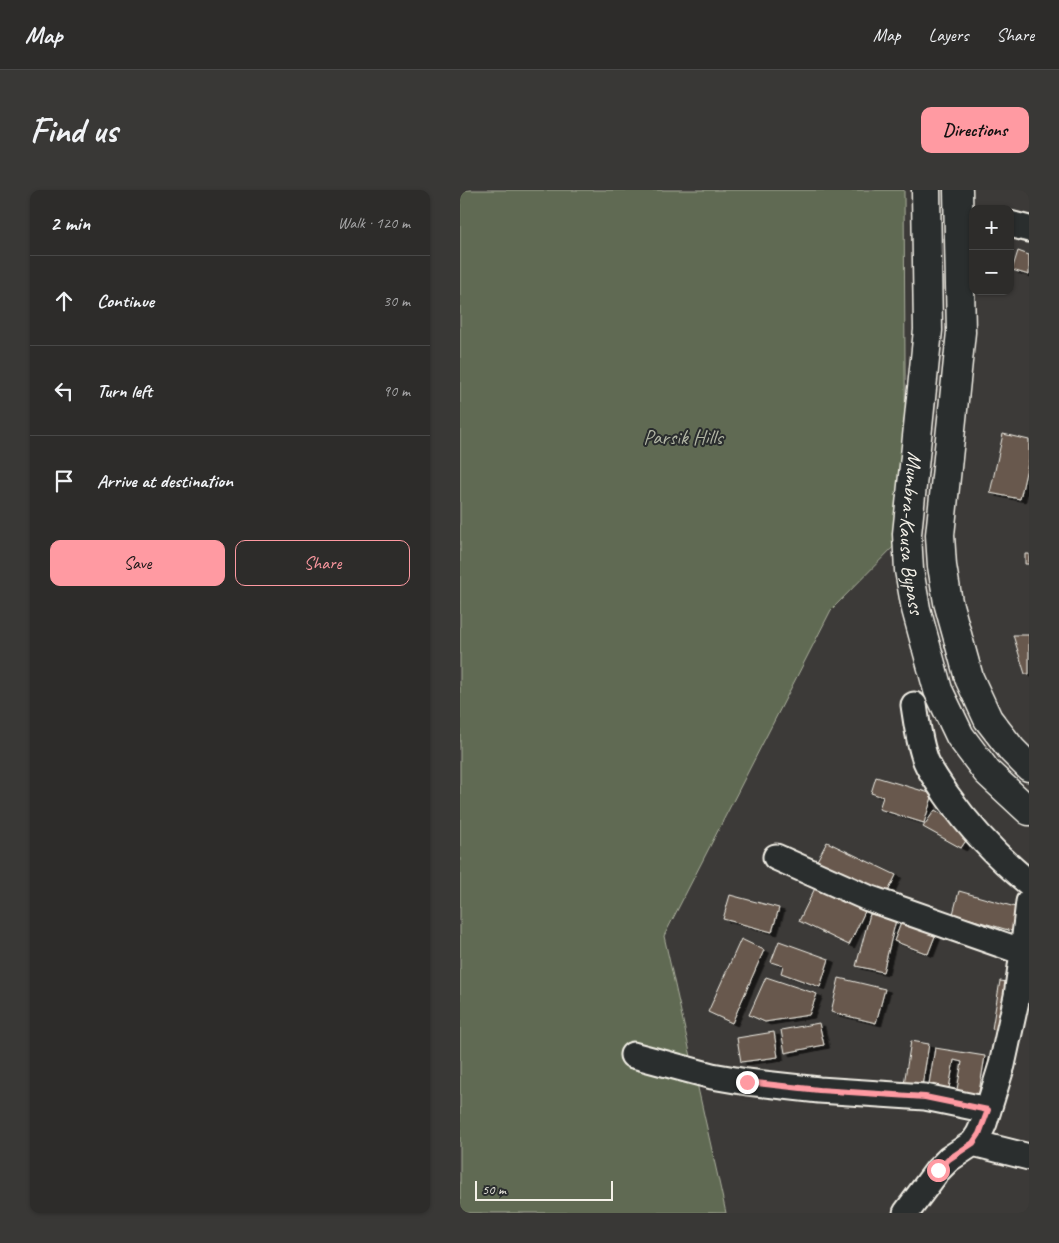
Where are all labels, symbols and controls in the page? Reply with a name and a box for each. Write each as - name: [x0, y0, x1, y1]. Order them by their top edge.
- text: Map: [25, 20, 62, 50]
- text: Map: [873, 24, 901, 46]
- text: Layers: [929, 24, 968, 46]
- text: Share: [996, 24, 1034, 46]
- button: Directions: [921, 107, 1029, 153]
- text: Find us: [30, 108, 117, 153]
- map controls: [969, 205, 1014, 295]
- button: +: [969, 205, 1014, 250]
- text: 2 min: [50, 210, 90, 236]
- text: Walk · 120 m: [338, 213, 410, 233]
- button: −: [969, 250, 1014, 295]
- icon: ahead: [50, 287, 78, 315]
- text: Continue: [97, 289, 154, 313]
- text: 30 m: [383, 291, 410, 311]
- icon: left: [50, 377, 78, 405]
- text: Turn left: [97, 379, 152, 403]
- text: 90 m: [383, 381, 410, 401]
- park label: Parsik Hills: [643, 424, 725, 450]
- street label: Mumbra-Kausa Bypass: [894, 450, 930, 619]
- icon: arrive: [50, 467, 78, 495]
- text: Arrive at destination: [97, 469, 233, 493]
- button: Save: [50, 540, 225, 586]
- button: Share: [235, 540, 410, 586]
- route end: [736, 1071, 759, 1094]
- route start: [927, 1159, 950, 1182]
- scale bar: [475, 1178, 612, 1201]
- text: 50 m: [482, 1181, 506, 1198]

